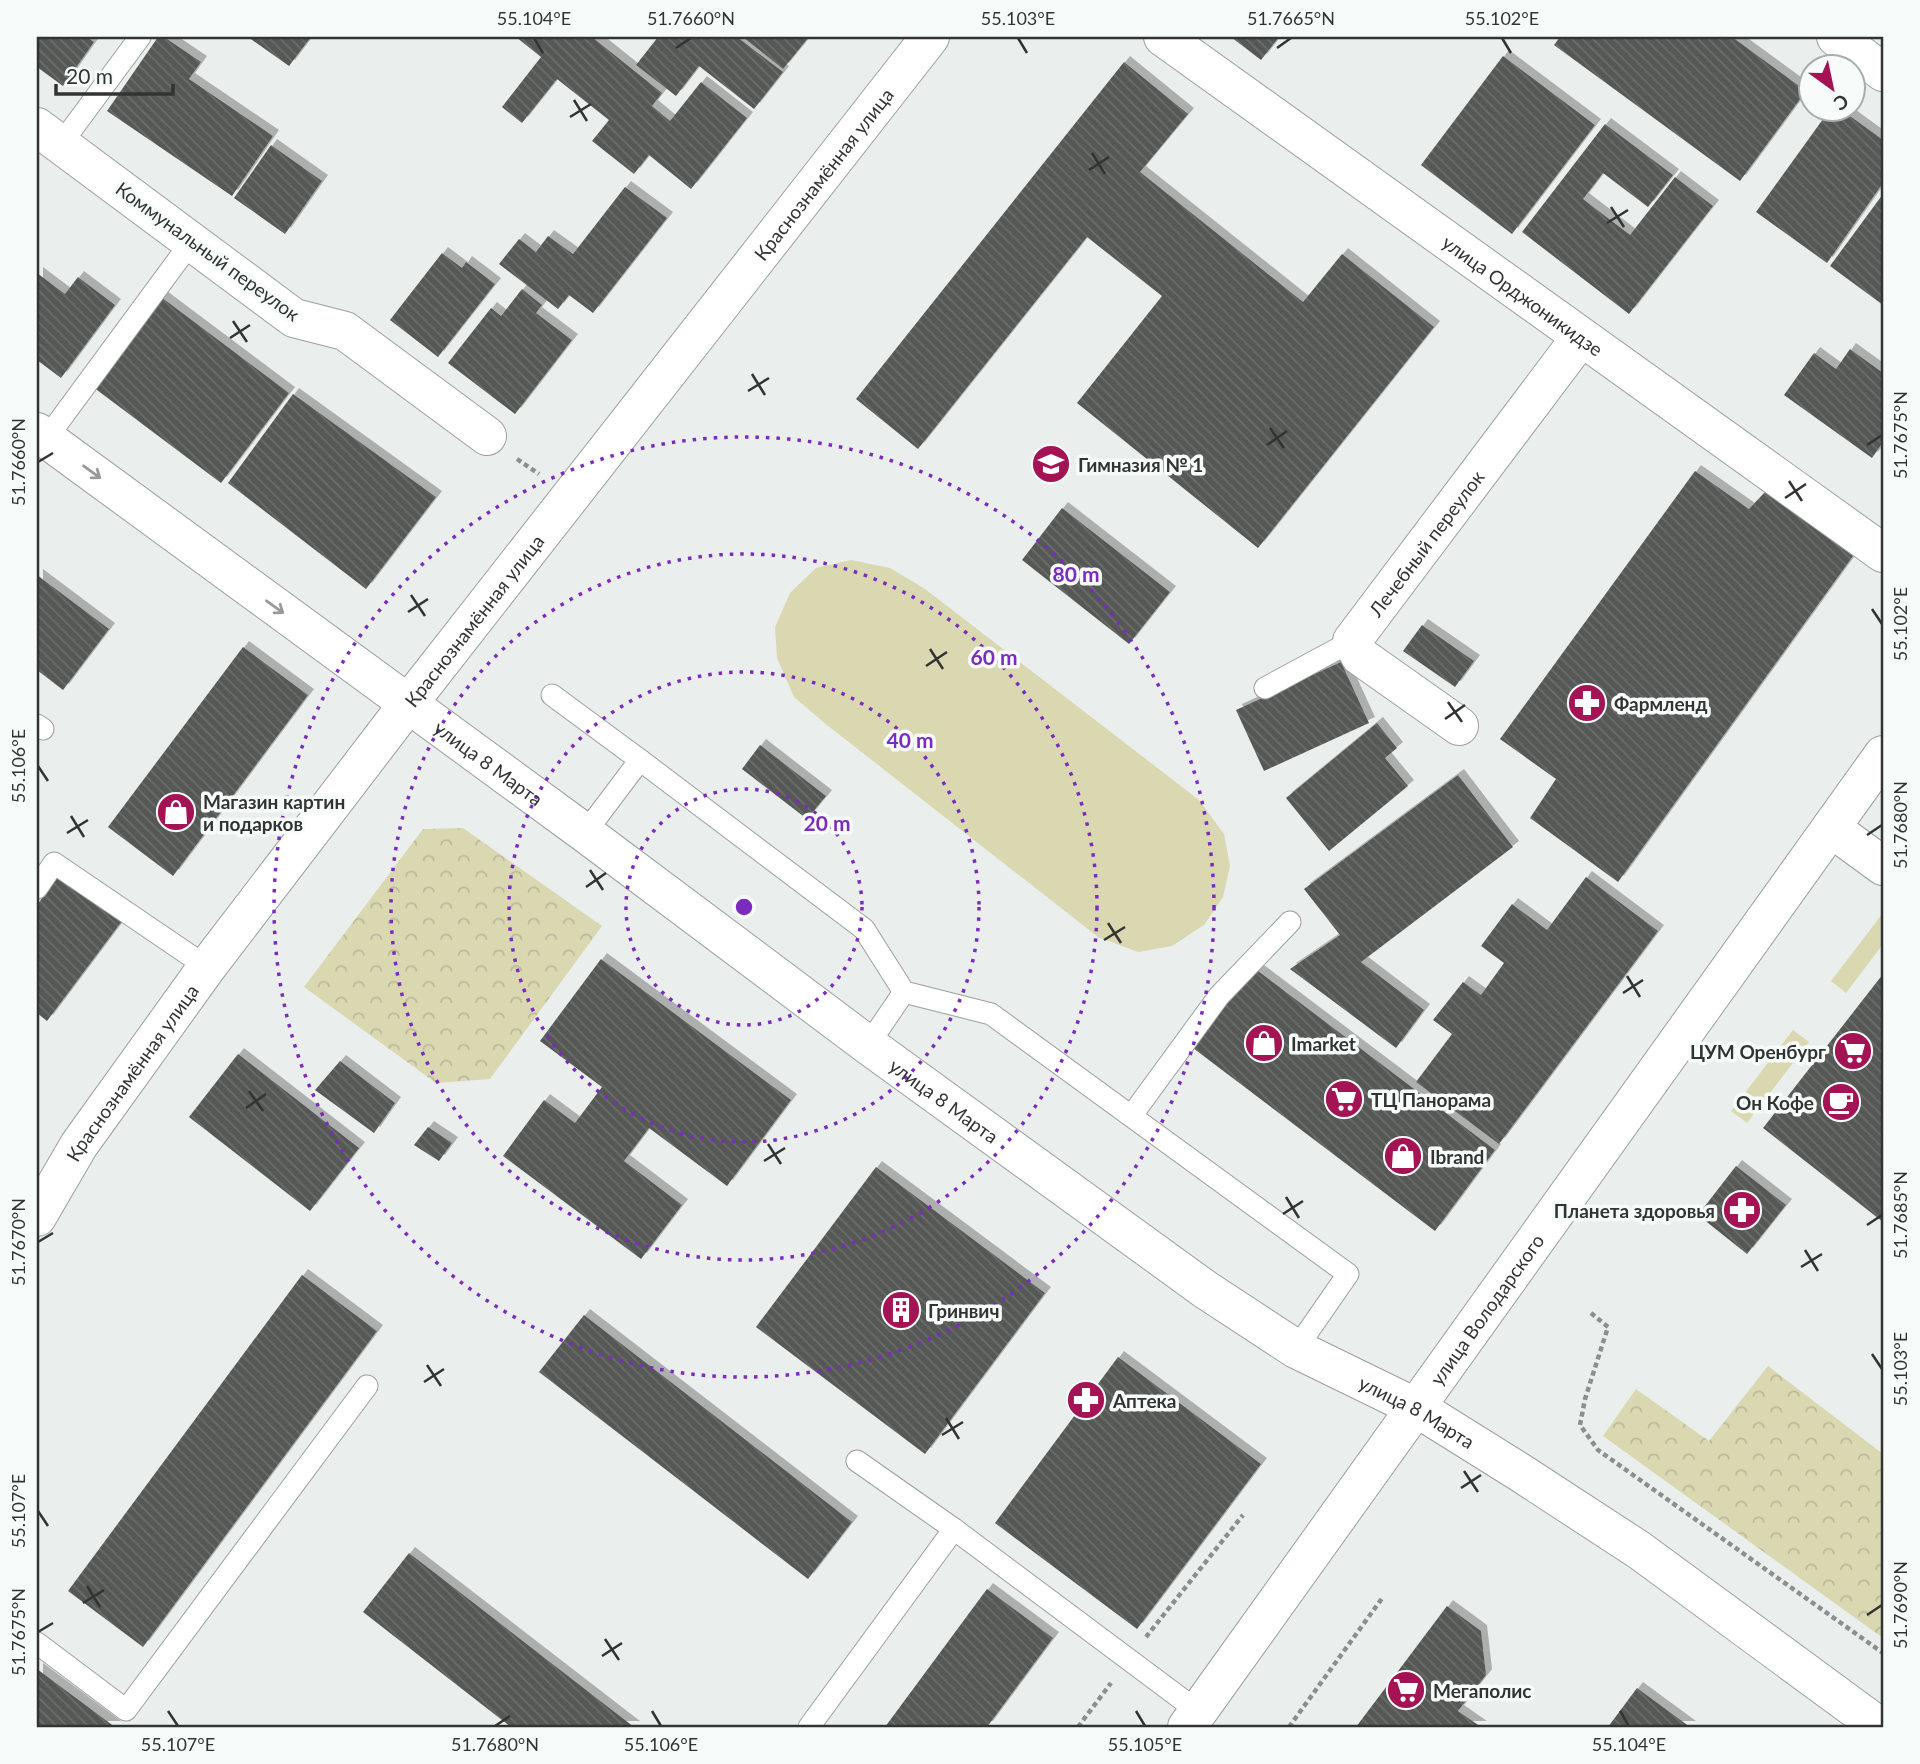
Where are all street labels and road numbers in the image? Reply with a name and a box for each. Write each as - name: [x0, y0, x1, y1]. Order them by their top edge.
- street label: Краснознамённая улица: [749, 83, 897, 264]
- street label: Коммунальный переулок: [112, 177, 305, 326]
- street label: улица Орджоникидзе: [1438, 230, 1608, 360]
- street label: Лечебный переулок: [1363, 465, 1488, 621]
- street label: Краснознамённая улица: [399, 530, 548, 711]
- street label: улица 8 Марта: [430, 715, 548, 810]
- street label: Краснознамённая улица: [61, 979, 203, 1165]
- street label: улица 8 Марта: [885, 1053, 1003, 1148]
- street label: улица Володарского: [1424, 1229, 1548, 1389]
- street label: улица 8 Марта: [1356, 1370, 1479, 1453]

